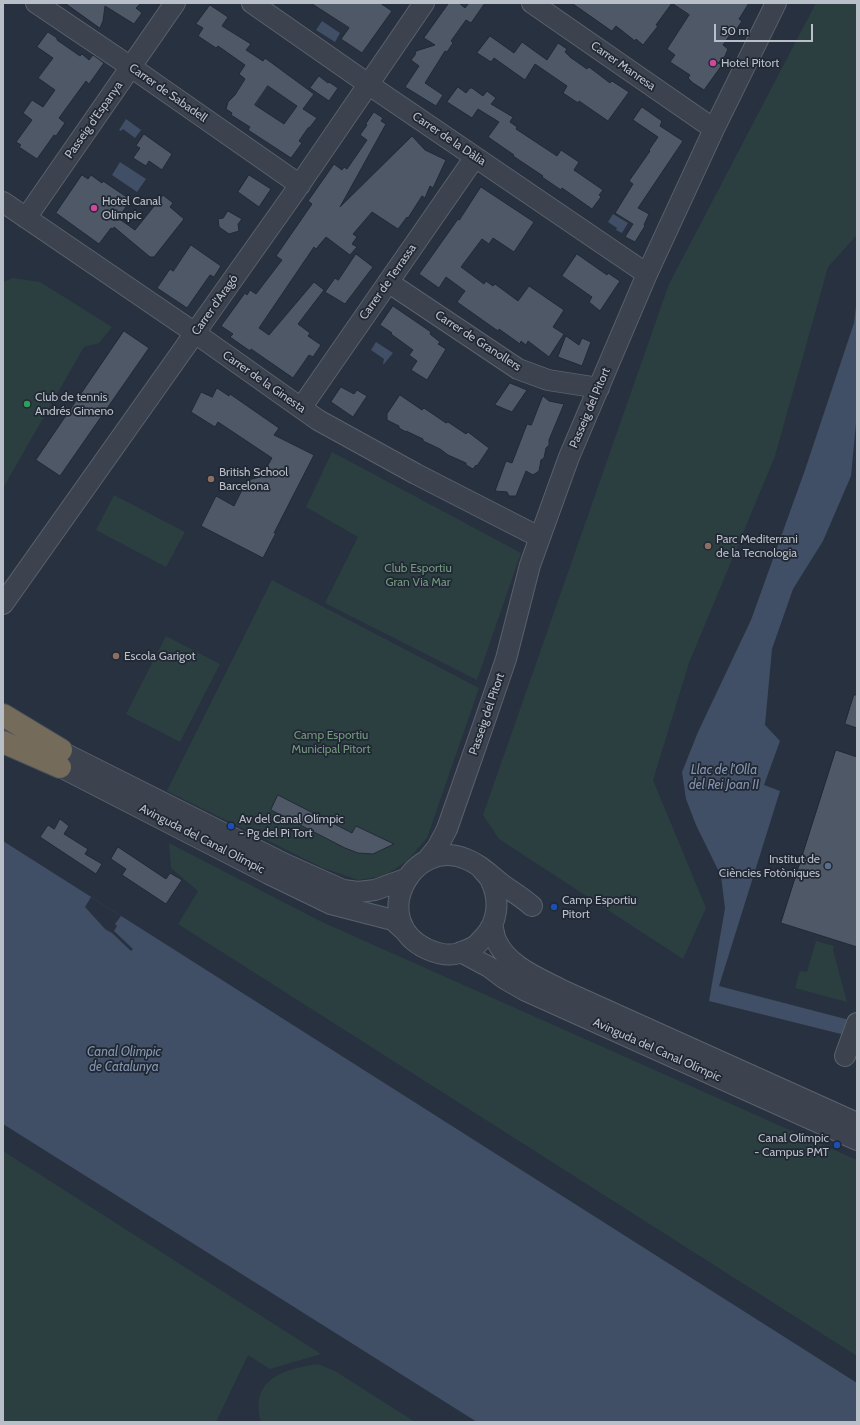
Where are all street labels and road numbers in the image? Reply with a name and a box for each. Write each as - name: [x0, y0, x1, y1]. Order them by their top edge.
- street label: Carrer Manresa: [588, 38, 658, 94]
- street label: Carrer de Sabadell: [126, 61, 210, 125]
- street label: Passeig d'Espanya: [62, 79, 126, 161]
- street label: Carrer de la Dàlia: [410, 109, 488, 169]
- street label: Carrer de Terrassa: [357, 241, 419, 323]
- street label: Carrer d'Aragó: [189, 272, 241, 338]
- street label: Carrer de Granollers: [432, 308, 524, 374]
- street label: Carrer de la Ginesta: [220, 348, 308, 416]
- street label: Passeig del Pitort: [567, 366, 613, 450]
- street label: Passeig del Pitort: [466, 671, 508, 757]
- street label: Avinguda del Canal Olímpic: [137, 801, 267, 877]
- street label: Avinguda del Canal Olímpic: [591, 1015, 723, 1085]

